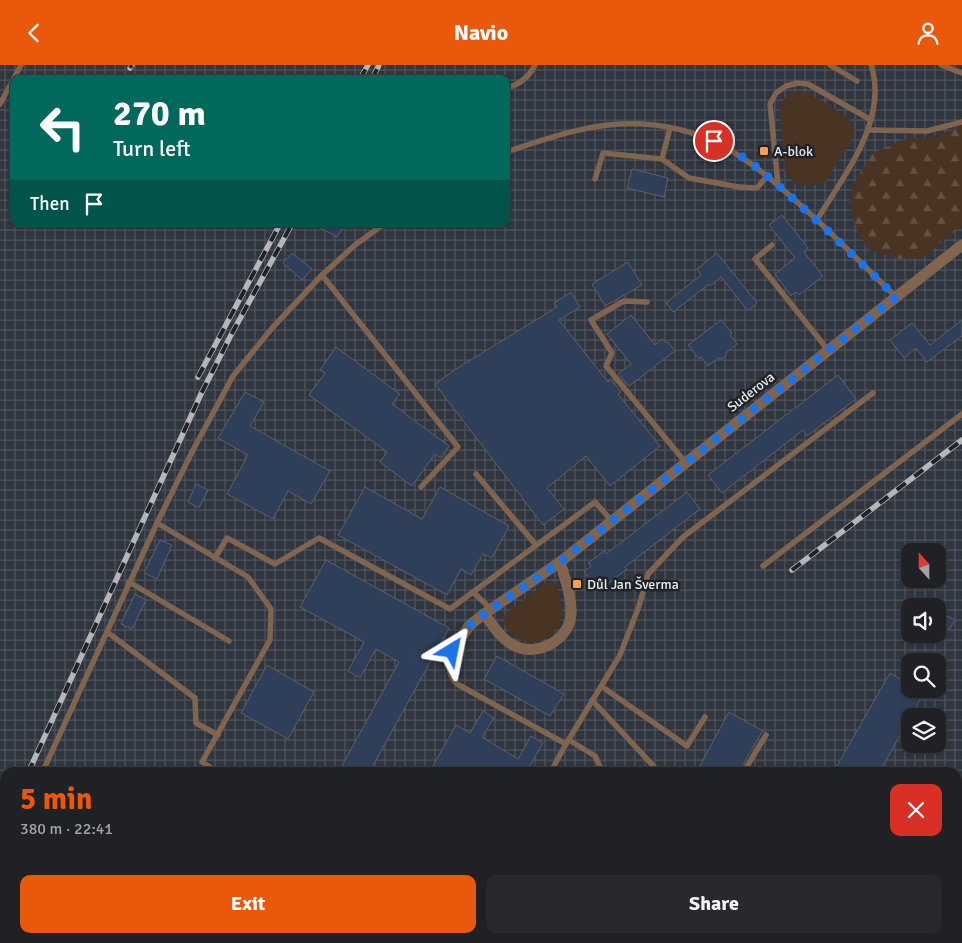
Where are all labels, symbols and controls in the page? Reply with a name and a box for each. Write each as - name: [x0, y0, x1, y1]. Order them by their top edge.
- icon: back: [20, 19, 48, 47]
- text: Navio: [454, 19, 508, 46]
- icon: person: [914, 19, 942, 47]
- text: 270 m: [113, 92, 206, 135]
- icon: left: [30, 95, 95, 160]
- pin: [693, 120, 735, 162]
- icon: arrive: [700, 127, 728, 155]
- text: Turn left: [113, 135, 191, 162]
- place label: A-blok: [774, 143, 813, 160]
- marker: A-blok: [758, 145, 770, 157]
- icon: arrive: [80, 190, 108, 218]
- text: Then: [30, 192, 70, 216]
- street label: Suderova: [724, 368, 778, 416]
- north arrow: [901, 543, 946, 587]
- map controls: [901, 543, 946, 753]
- place label: Důl Jan Šverma: [587, 576, 679, 593]
- marker: Důl Jan Šverma: [571, 578, 583, 590]
- button: sound: [901, 598, 946, 643]
- position arrow: [425, 624, 477, 676]
- button: search: [901, 653, 946, 698]
- button: layers: [901, 708, 946, 753]
- text: 5 min: [20, 781, 92, 818]
- button: close: [890, 784, 942, 836]
- text: 380 m · 22:41: [20, 819, 113, 839]
- button: Exit: [20, 875, 476, 933]
- button: Share: [486, 875, 942, 933]

